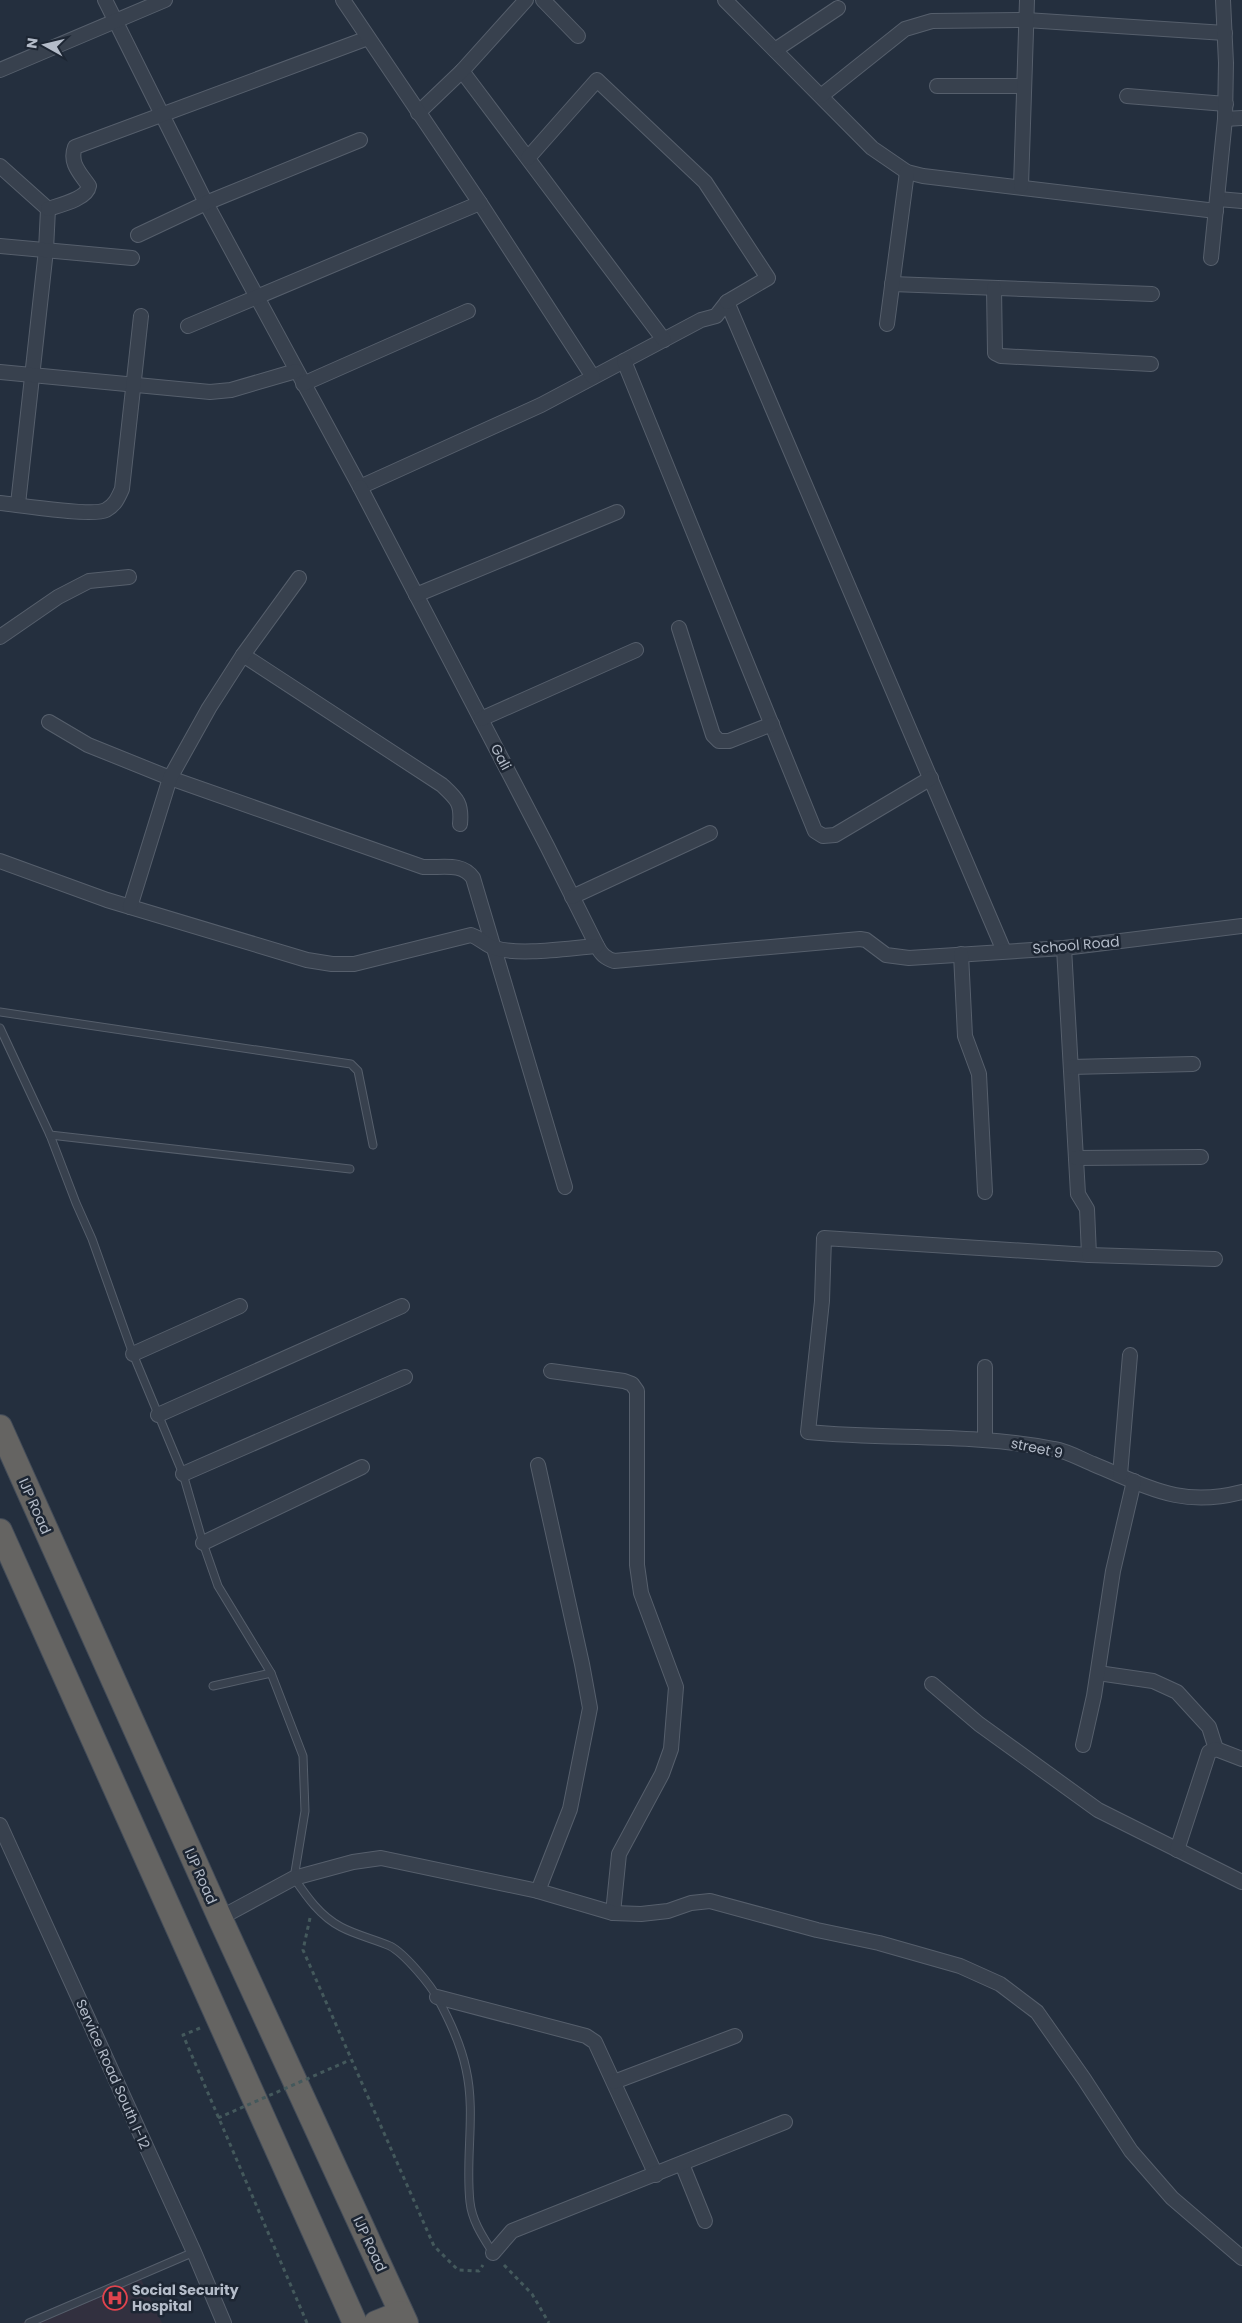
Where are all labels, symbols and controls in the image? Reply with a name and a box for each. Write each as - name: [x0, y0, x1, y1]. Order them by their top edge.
- north arrow: [20, 20, 70, 70]
- text: N: [21, 37, 43, 50]
- street label: Gali: [486, 740, 516, 774]
- street label: School Road: [1032, 931, 1120, 959]
- street label: street 9: [1009, 1433, 1065, 1463]
- street label: IJP Road: [14, 1475, 56, 1537]
- street label: IJP Road: [180, 1845, 222, 1907]
- street label: Service Road South I-12: [71, 1996, 155, 2152]
- street label: IJP Road: [348, 2213, 392, 2275]
- place label: Social Security Hospital: [132, 2280, 239, 2316]
- hospital icon: Social Security Hospital: [102, 2285, 128, 2311]

